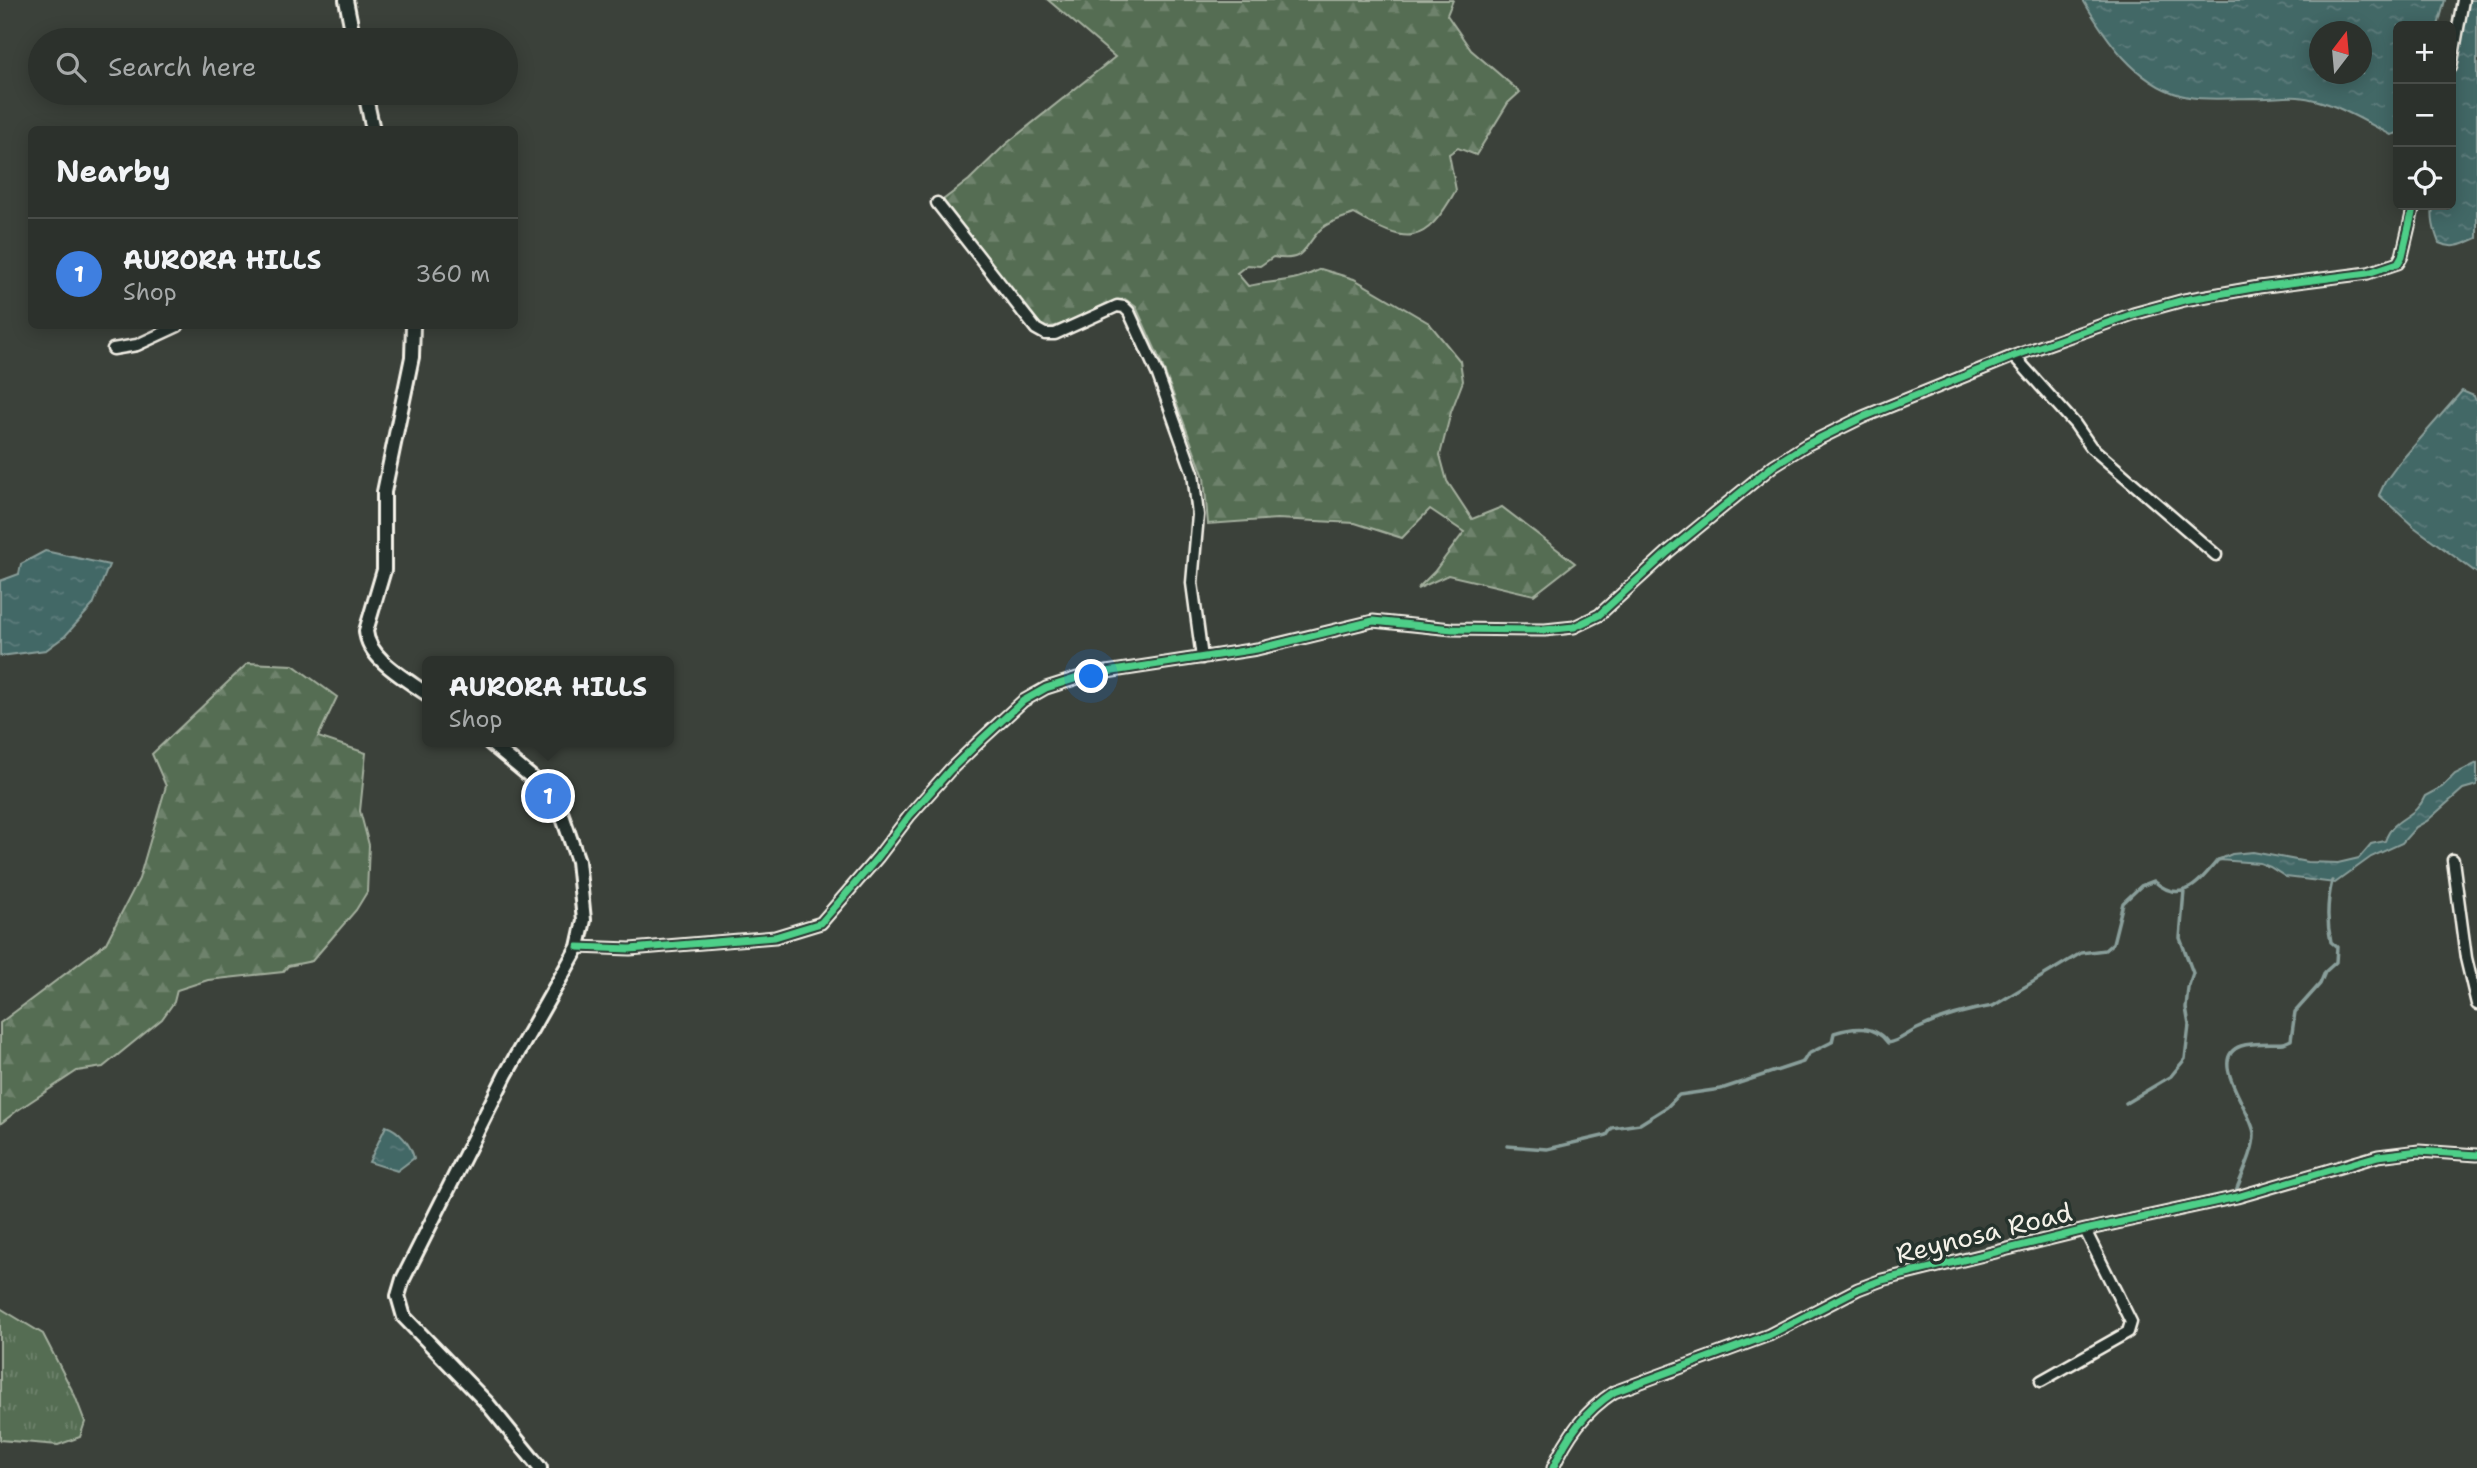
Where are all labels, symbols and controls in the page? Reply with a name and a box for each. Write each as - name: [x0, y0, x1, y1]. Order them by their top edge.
- north arrow: [2309, 21, 2372, 84]
- map controls: [2393, 21, 2456, 210]
- button: +: [2393, 21, 2456, 84]
- search box: [28, 28, 518, 105]
- icon: search: [52, 48, 90, 86]
- text: Search here: [108, 49, 257, 84]
- button: −: [2393, 84, 2456, 147]
- button: locate: [2393, 147, 2456, 210]
- text: Nearby: [56, 151, 171, 192]
- text: AURORA HILLS: [123, 242, 321, 277]
- text: 1: [74, 259, 84, 289]
- text: 360 m: [415, 259, 490, 289]
- text: Shop: [123, 277, 177, 307]
- popup: [422, 656, 674, 747]
- your location: [1074, 659, 1108, 693]
- text: AURORA HILLS: [449, 669, 647, 704]
- text: Shop: [449, 704, 502, 734]
- pin: 1: [525, 770, 571, 822]
- street label: Reynosa Road: [1892, 1194, 2076, 1271]

